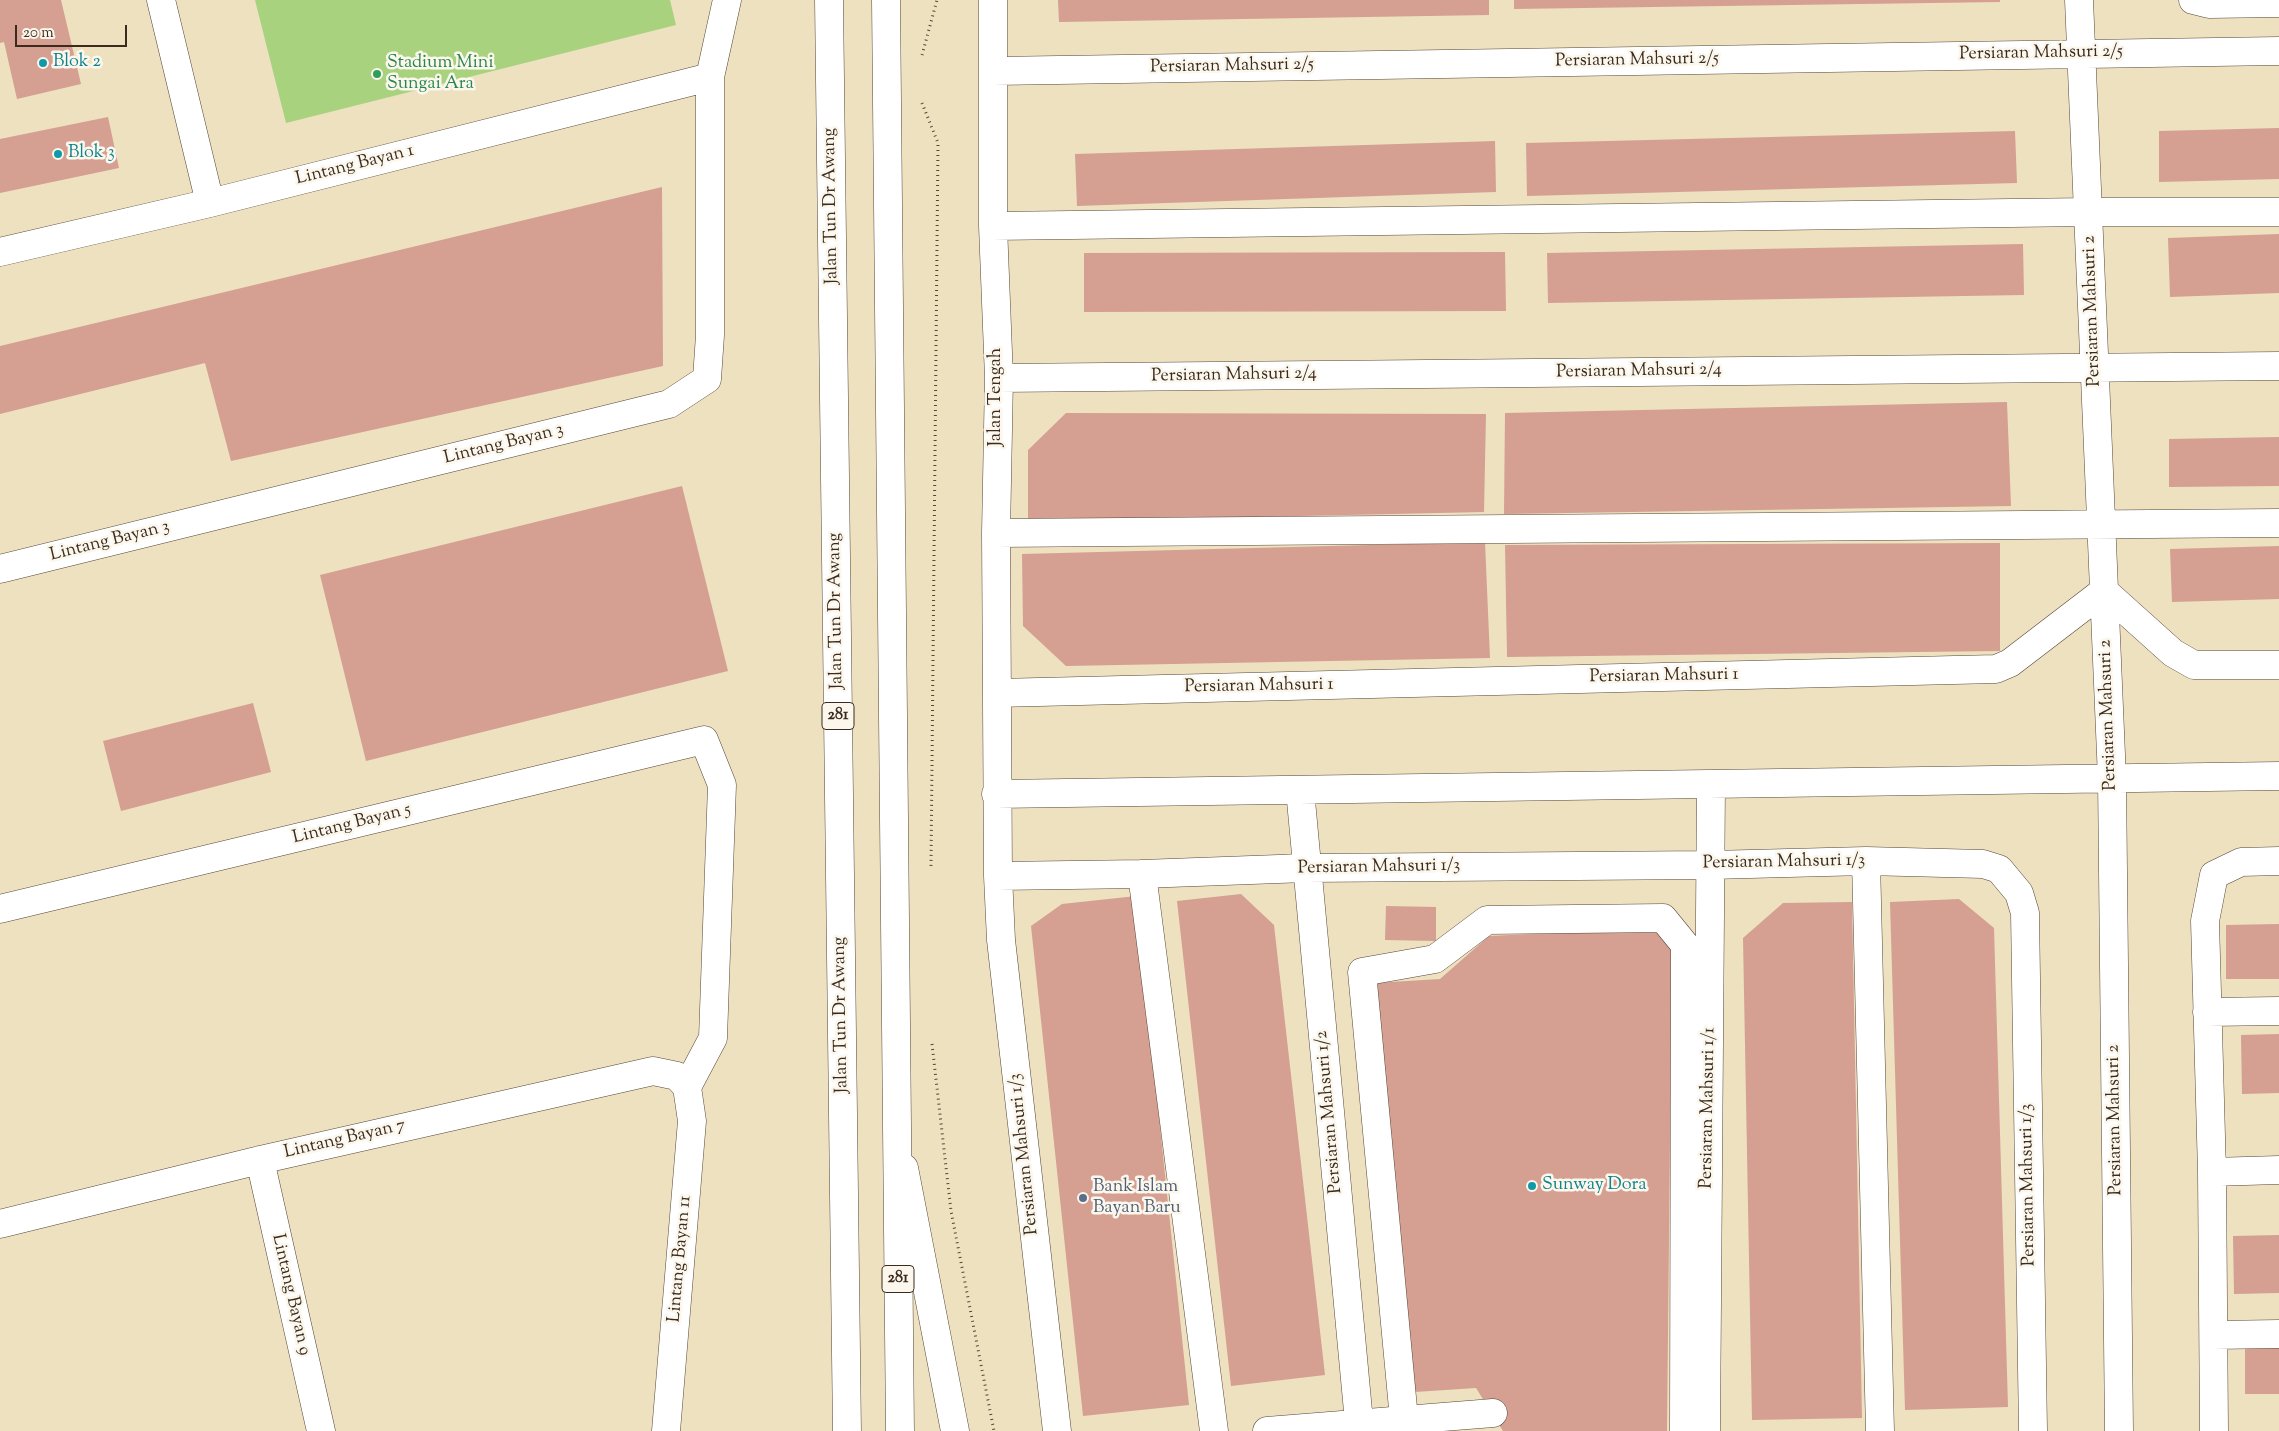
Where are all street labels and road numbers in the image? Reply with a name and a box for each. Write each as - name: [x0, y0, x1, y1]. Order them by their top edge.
- street label: Persiaran Mahsuri 2/5: [1959, 42, 2123, 66]
- street label: Persiaran Mahsuri 2/5: [1555, 49, 1719, 73]
- street label: Persiaran Mahsuri 2/5: [1150, 55, 1314, 79]
- street label: Jalan Tun Dr Awang: [820, 127, 844, 285]
- street label: Lintang Bayan 1: [294, 141, 416, 191]
- street label: Persiaran Mahsuri 2: [2080, 235, 2106, 387]
- street label: Jalan Tengah: [986, 348, 1008, 446]
- street label: Persiaran Mahsuri 2/4: [1556, 360, 1722, 384]
- street label: Persiaran Mahsuri 2/4: [1151, 364, 1317, 388]
- street label: Lintang Bayan 3: [442, 420, 566, 470]
- street label: Lintang Bayan 3: [48, 517, 172, 567]
- street label: Jalan Tun Dr Awang: [825, 532, 849, 690]
- street label: Persiaran Mahsuri 2: [2096, 639, 2122, 791]
- street label: Persiaran Mahsuri 1: [1589, 665, 1739, 689]
- street label: Persiaran Mahsuri 1: [1184, 675, 1334, 699]
- road number: 281: [822, 702, 854, 729]
- street label: Lintang Bayan 5: [291, 800, 413, 850]
- street label: Persiaran Mahsuri 1/3: [1703, 851, 1865, 875]
- street label: Persiaran Mahsuri 1/3: [1298, 856, 1460, 880]
- street label: Jalan Tun Dr Awang: [830, 936, 854, 1094]
- street label: Persiaran Mahsuri 1/1: [1697, 1027, 1721, 1189]
- street label: Persiaran Mahsuri 1/2: [1312, 1030, 1348, 1194]
- street label: Persiaran Mahsuri 2: [2104, 1044, 2128, 1196]
- street label: Persiaran Mahsuri 1/3: [1006, 1072, 1044, 1236]
- street label: Persiaran Mahsuri 1/3: [2017, 1104, 2041, 1266]
- street label: Lintang Bayan 7: [282, 1116, 408, 1164]
- street label: Lintang Bayan 11: [665, 1195, 697, 1323]
- street label: Lintang Bayan 9: [266, 1232, 314, 1358]
- road number: 281: [882, 1266, 914, 1292]

